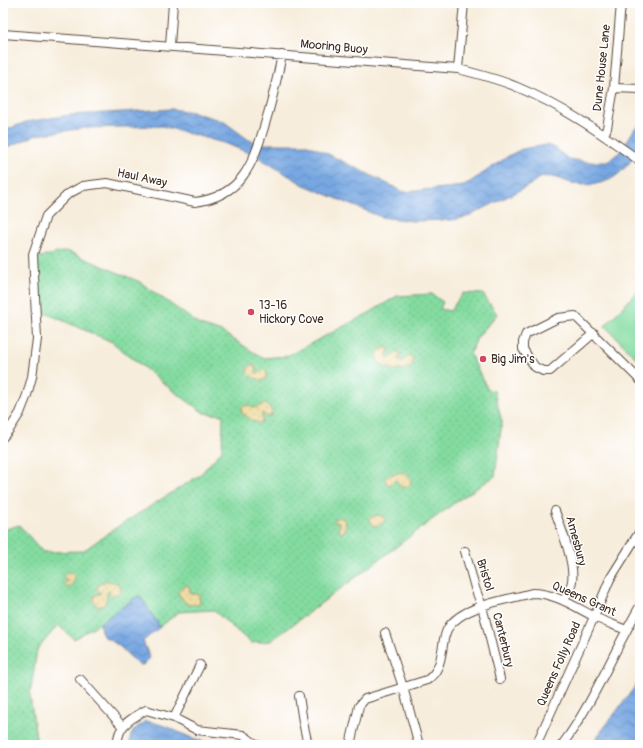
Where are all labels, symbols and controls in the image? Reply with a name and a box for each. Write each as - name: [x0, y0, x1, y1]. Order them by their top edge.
- street label: Dune House Lane: [590, 24, 614, 112]
- street label: Mooring Buoy: [300, 37, 368, 57]
- street label: Haul Away: [116, 165, 168, 191]
- place label: 13-16 Hickory Cove: [259, 298, 324, 327]
- marker: 13-16 Hickory Cove: [246, 307, 256, 317]
- place label: Big Jim's: [491, 352, 535, 367]
- marker: Big Jim's: [478, 354, 488, 364]
- street label: Amesbury: [562, 515, 590, 567]
- street label: Bristol: [473, 557, 497, 593]
- street label: Queens Grant: [550, 578, 618, 620]
- street label: Canterbury: [489, 611, 517, 669]
- street label: Queens Folly Road: [534, 619, 584, 709]

